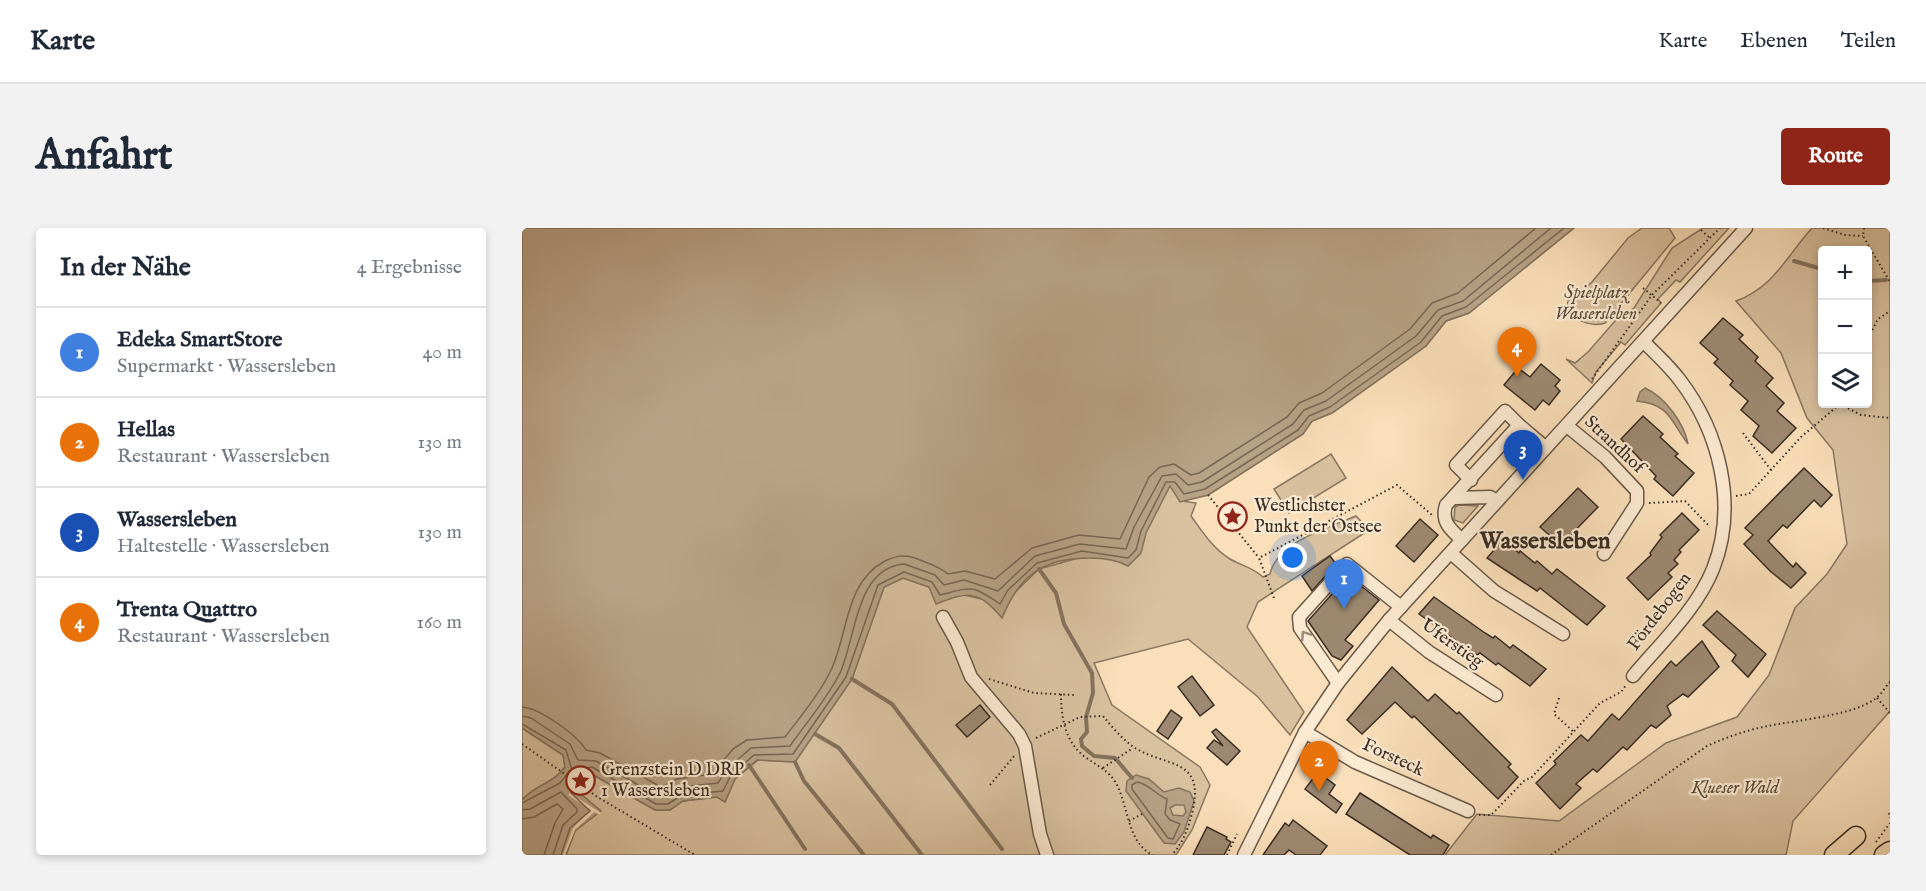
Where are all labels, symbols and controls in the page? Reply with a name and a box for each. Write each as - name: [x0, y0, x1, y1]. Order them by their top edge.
- text: Karte: [30, 24, 95, 59]
- text: Karte: [1659, 28, 1707, 55]
- text: Ebenen: [1740, 28, 1808, 55]
- text: Teilen: [1841, 28, 1896, 55]
- button: Route: [1781, 128, 1890, 185]
- text: Anfahrt: [36, 130, 172, 183]
- map controls: [1818, 246, 1872, 408]
- button: +: [1818, 246, 1872, 300]
- text: In der Nähe: [60, 251, 191, 284]
- text: 4 Ergebnisse: [357, 255, 462, 280]
- park label: Spielplatz Wassersleben: [1555, 282, 1637, 326]
- button: −: [1818, 300, 1872, 354]
- text: Edeka SmartStore: [117, 326, 282, 354]
- pin: 4: [1498, 328, 1536, 377]
- text: 1: [76, 340, 83, 365]
- text: 40 m: [423, 340, 462, 365]
- text: Supermarkt · Wassersleben: [117, 354, 336, 379]
- button: layers: [1818, 354, 1872, 408]
- street label: Strandhof: [1579, 411, 1652, 481]
- text: Hellas: [117, 416, 175, 444]
- text: 2: [75, 430, 84, 455]
- text: 130 m: [417, 430, 462, 455]
- pin: 3: [1504, 430, 1542, 480]
- text: Restaurant · Wassersleben: [117, 444, 330, 469]
- place label: Westlichster Punkt der Ostsee: [1254, 495, 1382, 539]
- place icon: Westlichster Punkt der Ostsee: [1217, 500, 1249, 532]
- text: Wassersleben: [117, 506, 237, 534]
- text: 3: [76, 520, 83, 545]
- text: 130 m: [417, 520, 462, 545]
- district label: Wassersleben: [1478, 526, 1611, 557]
- text: Haltestelle · Wassersleben: [117, 534, 330, 559]
- your location: [1278, 543, 1307, 572]
- pin: 1: [1324, 560, 1364, 609]
- street label: Fördebogen: [1623, 568, 1697, 656]
- text: Trenta Quattro: [117, 596, 257, 624]
- text: 4: [75, 610, 84, 635]
- text: 160 m: [416, 610, 462, 635]
- street label: Uferstieg: [1416, 614, 1488, 674]
- text: Restaurant · Wassersleben: [117, 624, 330, 649]
- one-way arrow: [1301, 631, 1312, 642]
- street label: Forsteck: [1358, 734, 1428, 782]
- pin: 2: [1300, 742, 1338, 791]
- place label: Grenzstein D DRP 1 Wassersleben: [601, 759, 744, 803]
- place icon: Grenzstein D DRP 1 Wassersleben: [564, 764, 596, 796]
- park label: Klueser Wald: [1690, 777, 1780, 800]

